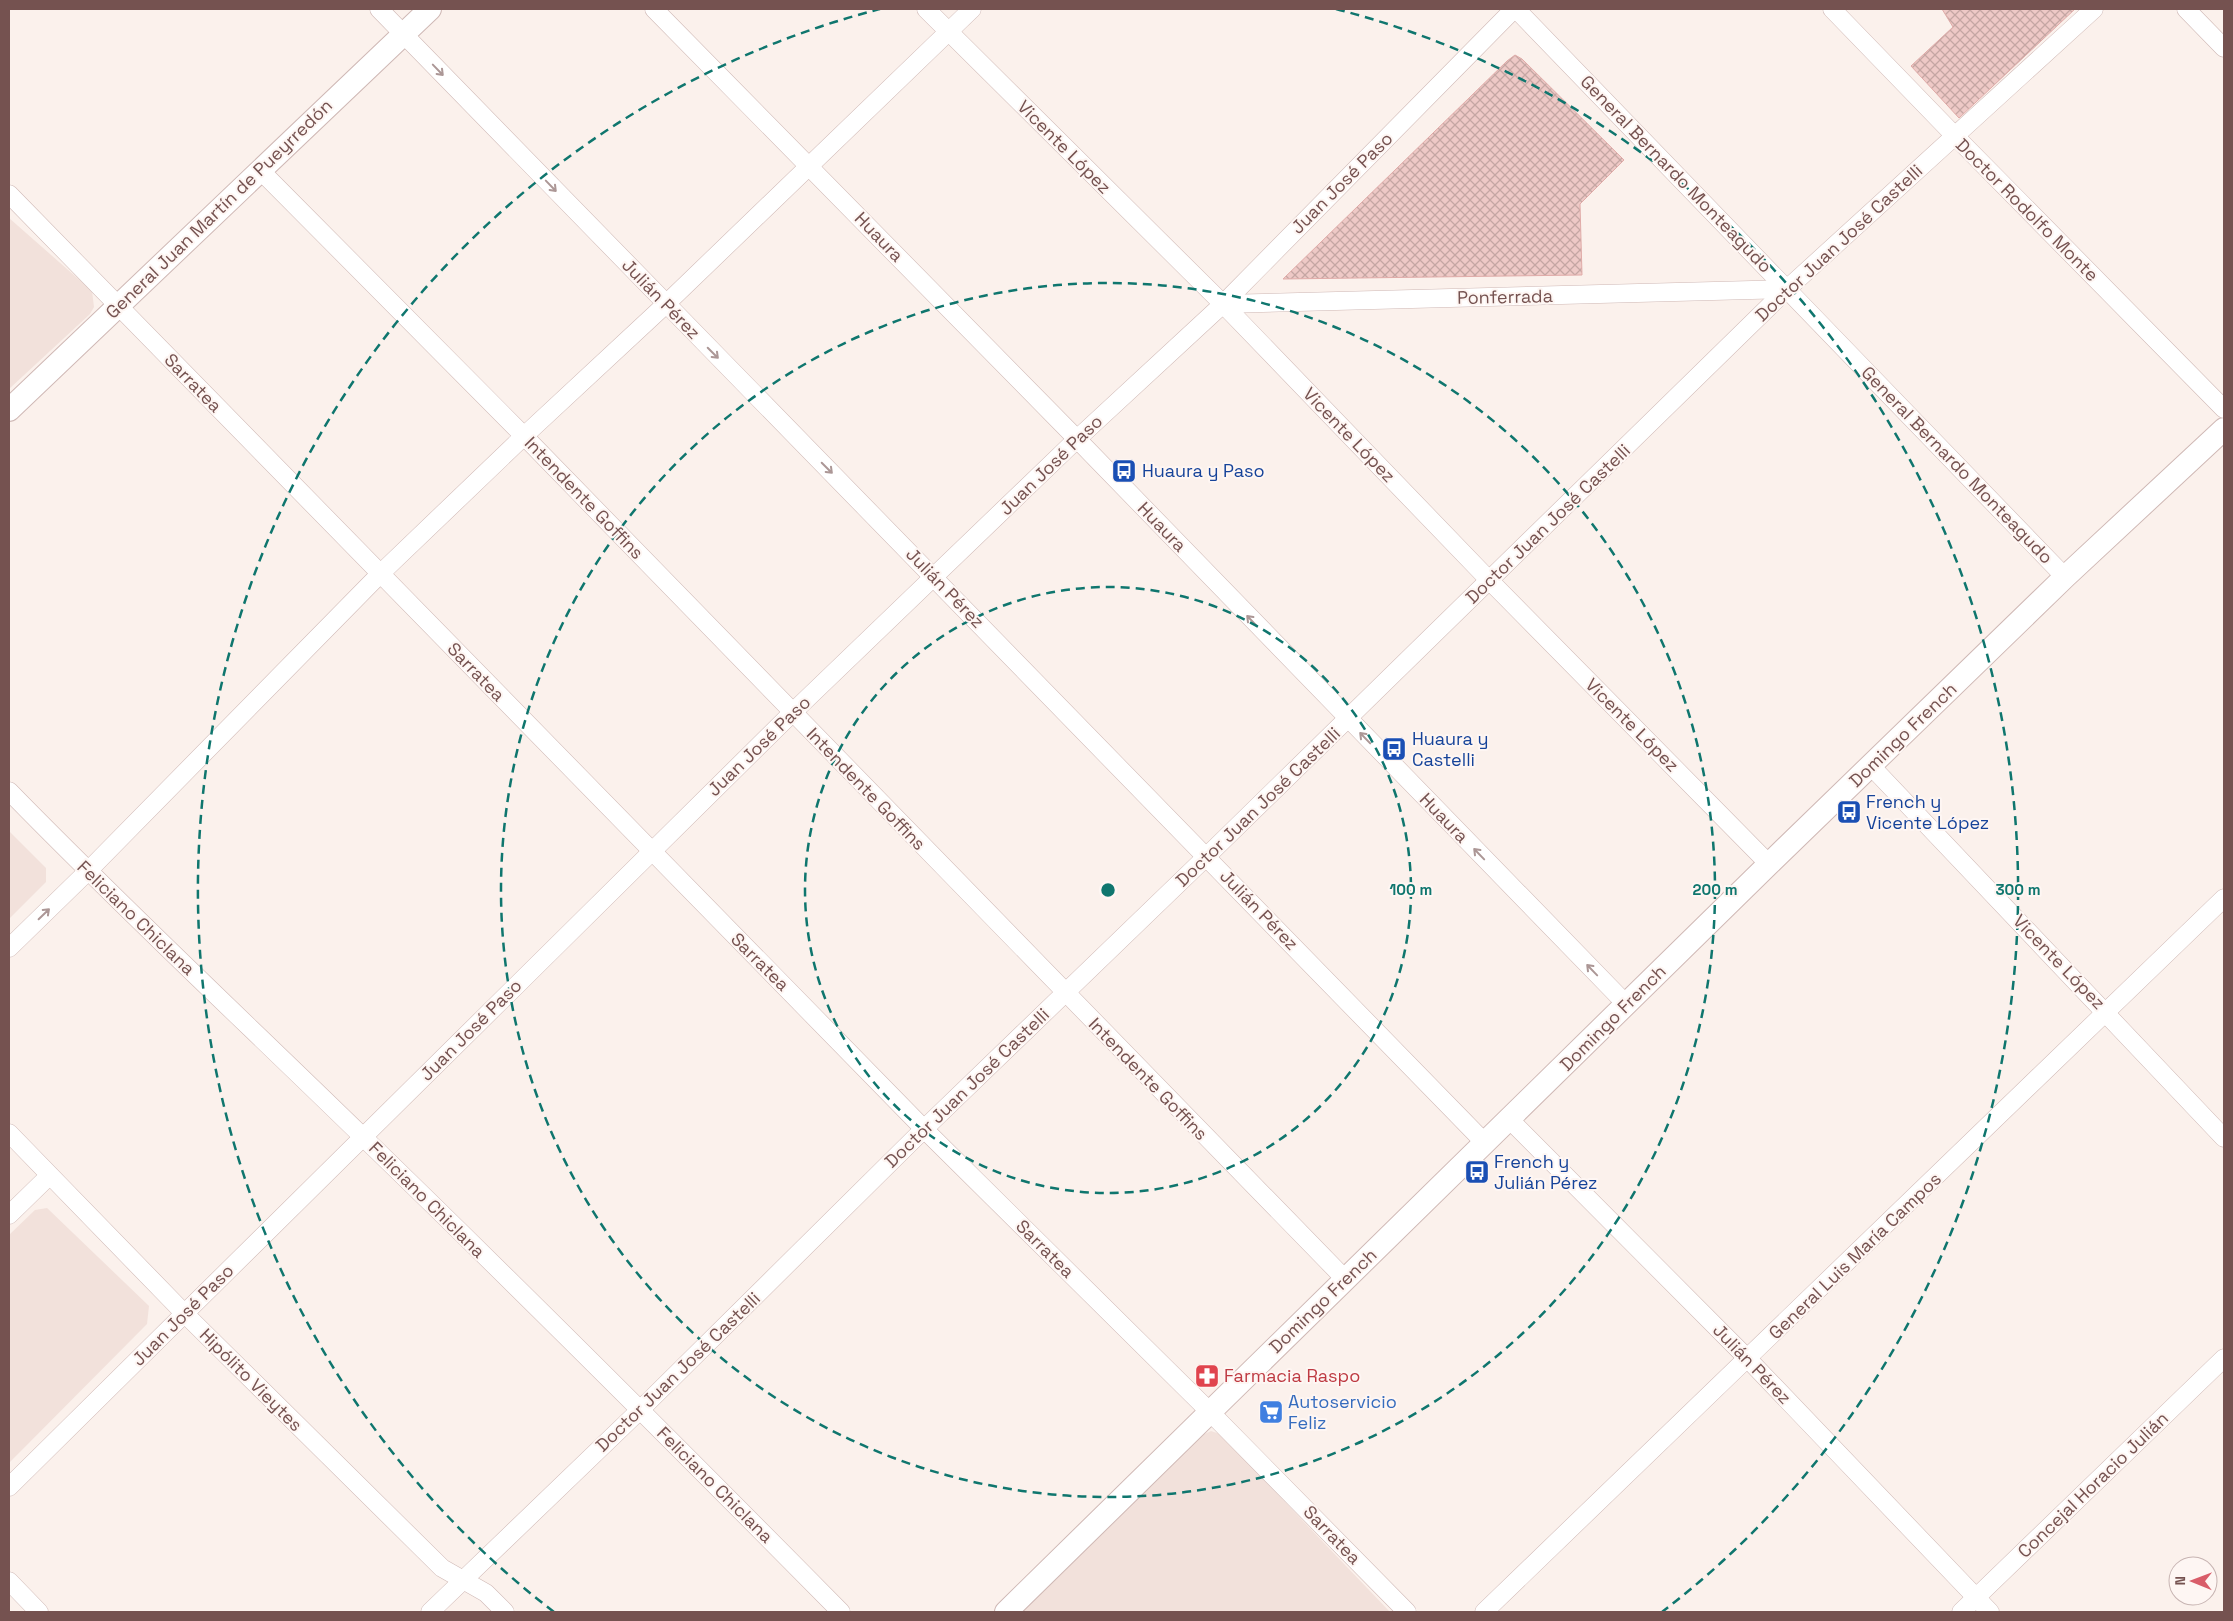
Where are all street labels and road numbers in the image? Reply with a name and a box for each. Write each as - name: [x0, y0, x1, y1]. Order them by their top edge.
- street label: General Bernardo Monteagudo: [1576, 70, 1777, 277]
- street label: General Juan Martín de Pueyrredón: [100, 94, 337, 323]
- street label: Vicente López: [1013, 95, 1116, 198]
- street label: Juan José Paso: [1286, 127, 1397, 238]
- street label: Doctor Rodolfo Monte: [1951, 133, 2104, 286]
- street label: Doctor Juan José Castelli: [1750, 159, 1927, 326]
- street label: Huaura: [850, 207, 909, 267]
- street label: Julián Pérez: [617, 253, 706, 344]
- street label: Ponferrada: [1457, 284, 1553, 309]
- street label: Sarratea: [160, 348, 227, 417]
- street label: General Bernardo Monteagudo: [1857, 361, 2058, 568]
- street label: Vicente López: [1298, 382, 1400, 487]
- street label: Juan José Paso: [994, 410, 1107, 520]
- street label: Intendente Goffins: [520, 431, 649, 564]
- street label: Doctor Juan José Castelli: [1460, 439, 1635, 608]
- street label: Huaura: [1133, 497, 1192, 557]
- street label: Julián Pérez: [901, 542, 990, 633]
- street label: Sarratea: [443, 637, 510, 706]
- street label: Vicente López: [1581, 673, 1684, 776]
- street label: Domingo French: [1844, 677, 1961, 792]
- street label: Juan José Paso: [702, 691, 815, 801]
- street label: Intendente Goffins: [802, 722, 931, 855]
- street label: Doctor Juan José Castelli: [1170, 722, 1345, 891]
- street label: Huaura: [1415, 788, 1474, 848]
- street label: Feliciano Chiclana: [72, 855, 200, 980]
- street label: Julián Pérez: [1215, 864, 1304, 955]
- street label: Vicente López: [2008, 909, 2110, 1014]
- street label: Sarratea: [726, 928, 794, 996]
- street label: Domingo French: [1555, 960, 1671, 1076]
- street label: Juan José Paso: [415, 974, 526, 1085]
- street label: Doctor Juan José Castelli: [879, 1003, 1054, 1172]
- street label: Intendente Goffins: [1084, 1012, 1213, 1145]
- street label: Feliciano Chiclana: [364, 1137, 490, 1263]
- street label: General Luis María Campos: [1764, 1167, 1946, 1344]
- street label: Sarratea: [1011, 1215, 1079, 1283]
- street label: Domingo French: [1264, 1243, 1381, 1358]
- street label: Juan José Paso: [127, 1259, 238, 1370]
- street label: Doctor Juan José Castelli: [590, 1287, 765, 1456]
- street label: Julián Pérez: [1708, 1318, 1797, 1409]
- street label: Hipólito Vieytes: [195, 1323, 308, 1436]
- street label: Concejal Horacio Julián: [2012, 1407, 2173, 1563]
- street label: Feliciano Chiclana: [652, 1422, 778, 1548]
- street label: Sarratea: [1299, 1500, 1366, 1569]

